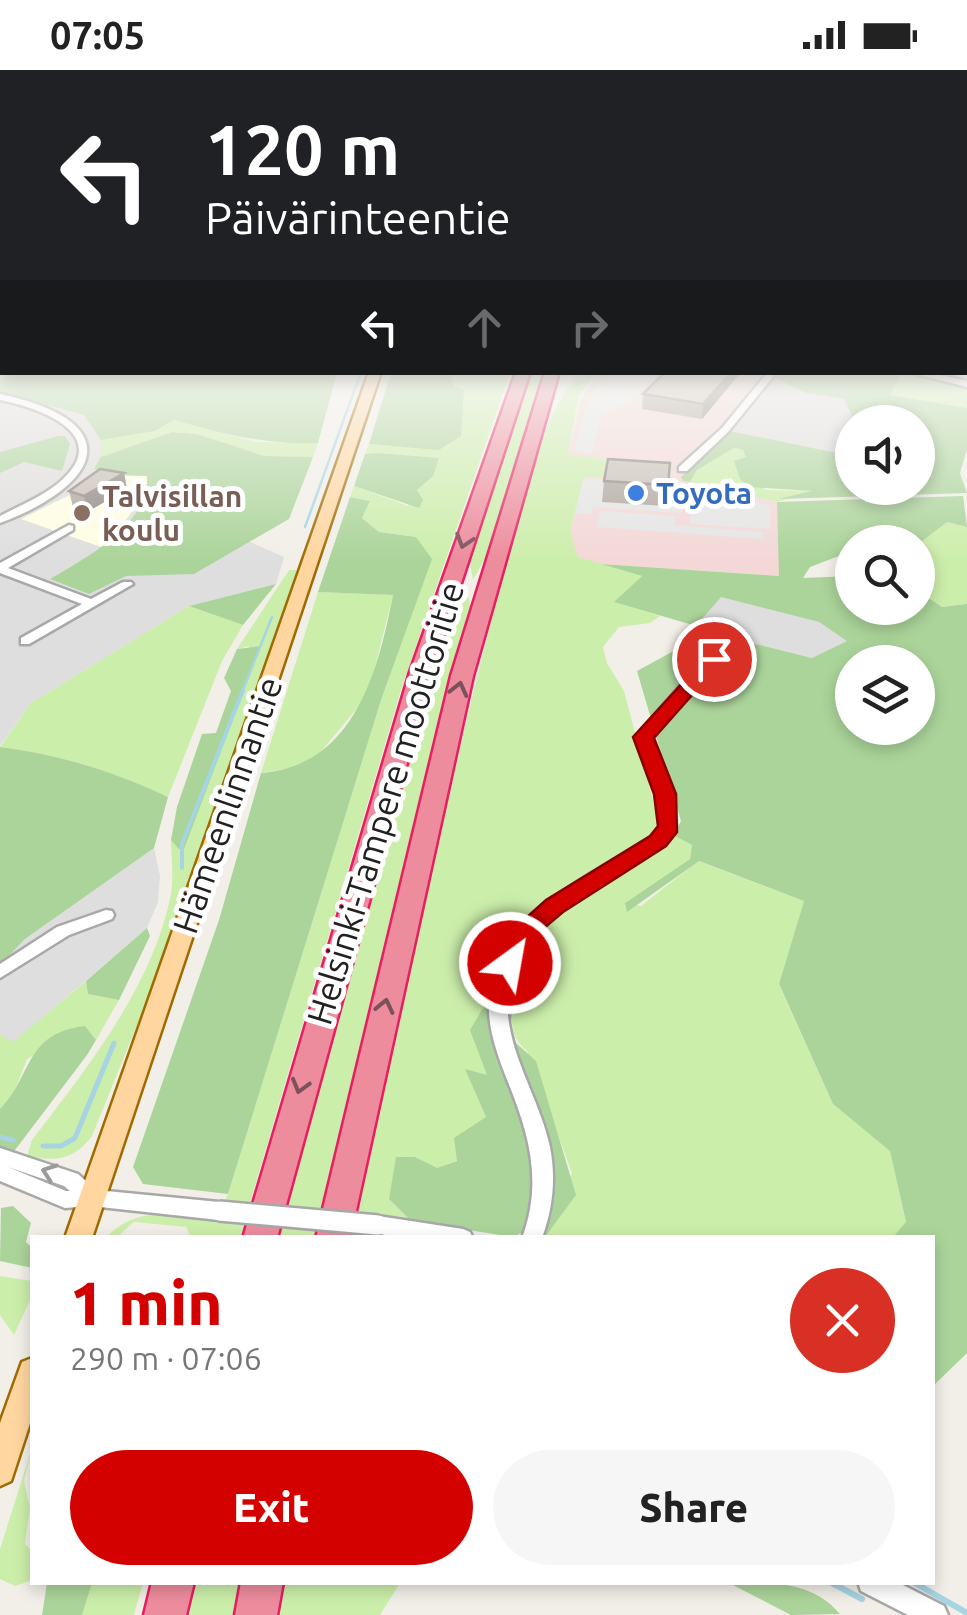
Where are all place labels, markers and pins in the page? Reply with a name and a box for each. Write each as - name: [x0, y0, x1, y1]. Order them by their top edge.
- place label: Toyota: [656, 476, 752, 510]
- place label: Talvisillan koulu: [102, 479, 242, 547]
- marker: Toyota: [625, 482, 647, 504]
- marker: Talvisillan koulu: [71, 502, 93, 524]
- pin: [672, 617, 757, 702]

